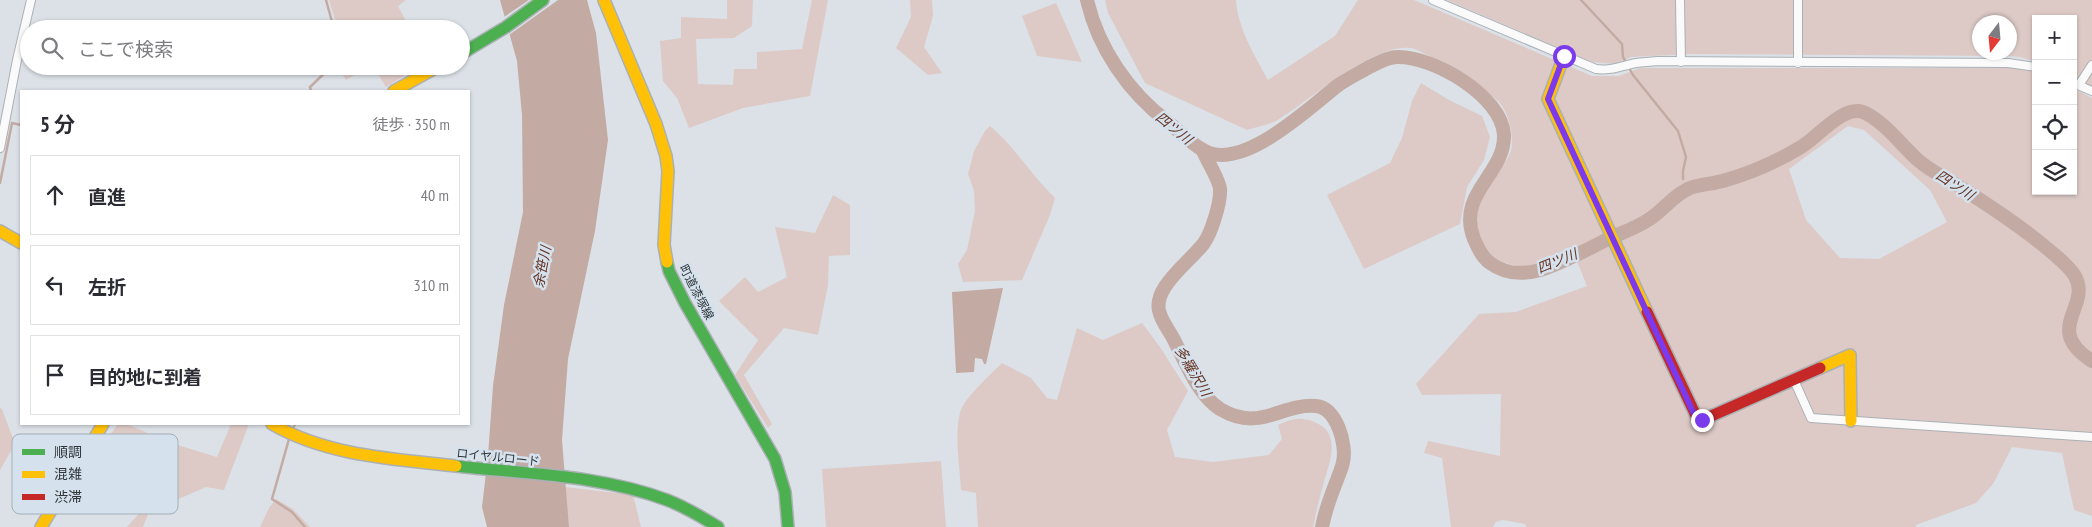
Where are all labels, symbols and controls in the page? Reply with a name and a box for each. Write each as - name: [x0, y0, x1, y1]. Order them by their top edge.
- north arrow: [1972, 15, 2017, 60]
- map controls: [2032, 15, 2077, 195]
- button: +: [2032, 15, 2077, 60]
- search box: [20, 20, 470, 75]
- icon: search: [38, 34, 66, 62]
- text: ここで検索: [78, 37, 173, 61]
- route start: [1553, 45, 1576, 68]
- button: −: [2032, 60, 2077, 105]
- button: locate: [2032, 105, 2077, 150]
- water label: 四ツ川: [1152, 108, 1198, 149]
- text: 5 分: [40, 111, 75, 138]
- text: 徒歩 · 350 m: [372, 114, 450, 134]
- button: layers: [2032, 150, 2077, 195]
- water label: 四ツ川: [1932, 166, 1979, 205]
- icon: ahead: [41, 181, 69, 209]
- text: 直進: [88, 185, 126, 209]
- text: 40 m: [421, 185, 449, 205]
- water label: 余笹川: [529, 243, 555, 289]
- water label: 四ツ川: [1534, 244, 1582, 277]
- street label: 町道漆塚線: [677, 262, 717, 322]
- icon: left: [41, 271, 69, 299]
- text: 左折: [88, 275, 126, 299]
- text: 310 m: [414, 275, 449, 295]
- water label: 多羅沢川: [1171, 342, 1216, 401]
- icon: arrive: [41, 361, 69, 389]
- text: 目的地に到着: [88, 365, 202, 389]
- route end: [1691, 409, 1714, 432]
- legend: [12, 434, 178, 514]
- text: 順調: [54, 443, 82, 461]
- street label: ロイヤルロード: [456, 445, 540, 469]
- text: 混雑: [54, 465, 82, 483]
- text: 渋滞: [54, 488, 82, 506]

